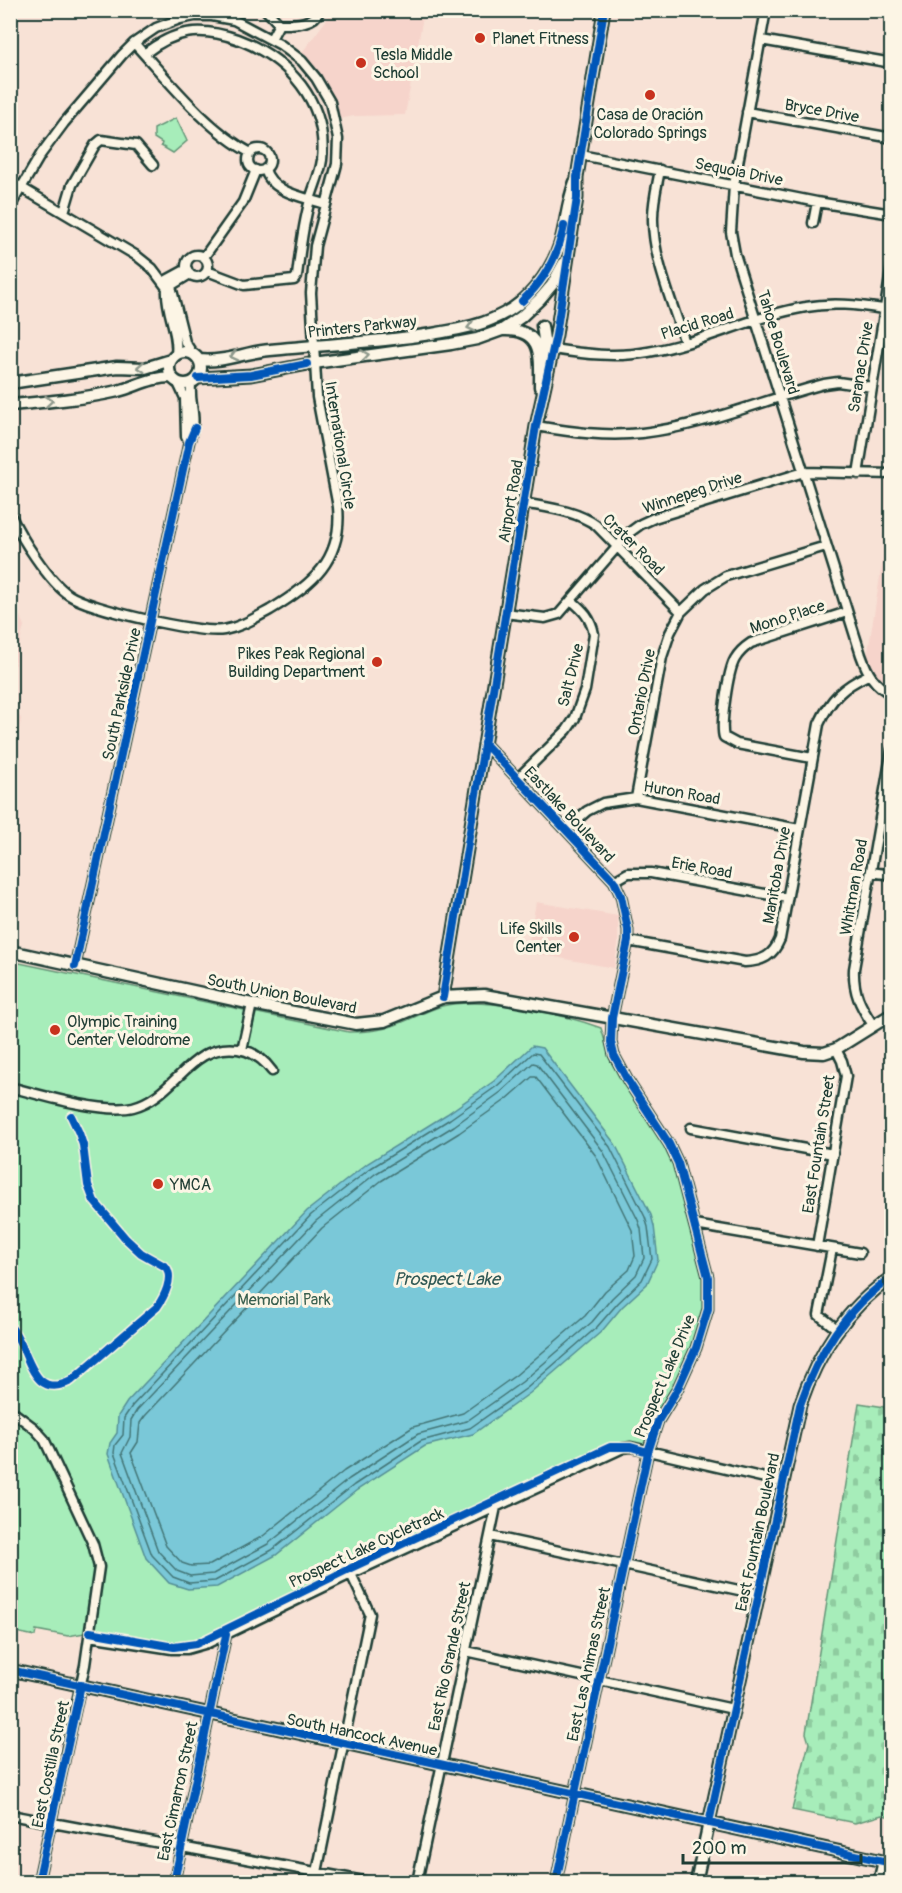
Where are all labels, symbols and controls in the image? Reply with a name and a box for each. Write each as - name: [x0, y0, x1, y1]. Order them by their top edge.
- place label: Planet Fitness: [492, 29, 589, 49]
- marker: Planet Fitness: [473, 31, 487, 45]
- place label: Tesla Middle School: [373, 45, 453, 83]
- marker: Tesla Middle School: [354, 56, 368, 70]
- marker: Casa de Oración Colorado Springs: [643, 88, 657, 102]
- street label: Bryce Drive: [783, 95, 861, 127]
- place label: Casa de Oración Colorado Springs: [593, 105, 707, 143]
- street label: Sequoia Drive: [693, 154, 785, 190]
- street label: Tahoe Boulevard: [753, 288, 803, 397]
- street label: Placid Road: [658, 303, 736, 345]
- street label: Printers Parkway: [307, 311, 418, 343]
- one-way arrow: [466, 320, 477, 332]
- street label: Saranac Drive: [844, 320, 878, 414]
- one-way arrow: [230, 349, 240, 362]
- one-way arrow: [360, 350, 369, 362]
- one-way arrow: [136, 361, 145, 374]
- street label: International Circle: [320, 380, 360, 511]
- one-way arrow: [44, 395, 53, 408]
- street label: Airport Road: [494, 458, 528, 544]
- street label: Winnepeg Drive: [640, 467, 745, 518]
- street label: Crater Road: [598, 510, 668, 580]
- street label: Mono Place: [747, 595, 827, 638]
- street label: South Parkside Drive: [98, 626, 146, 762]
- street label: Salt Drive: [553, 641, 589, 709]
- place label: Pikes Peak Regional Building Department: [228, 644, 366, 682]
- street label: Ontario Drive: [624, 647, 660, 737]
- marker: Pikes Peak Regional Building Department: [370, 655, 384, 669]
- street label: Eastlake Boulevard: [520, 763, 619, 867]
- street label: Huron Road: [642, 776, 722, 810]
- street label: Manitoba Drive: [759, 825, 795, 925]
- street label: Whitman Road: [836, 837, 872, 937]
- street label: Erie Road: [670, 853, 734, 883]
- place label: Life Skills Center: [500, 919, 562, 957]
- marker: Life Skills Center: [567, 930, 581, 944]
- street label: South Union Boulevard: [205, 970, 358, 1018]
- place label: Olympic Training Center Velodrome: [67, 1012, 190, 1050]
- marker: Olympic Training Center Velodrome: [48, 1023, 62, 1037]
- street label: East Fountain Street: [798, 1073, 840, 1215]
- place label: YMCA: [169, 1175, 211, 1195]
- marker: YMCA: [151, 1177, 165, 1191]
- water label: Prospect Lake: [394, 1268, 502, 1291]
- park label: Memorial Park: [237, 1290, 331, 1310]
- street label: Prospect Lake Drive: [630, 1312, 700, 1441]
- street label: East Fountain Boulevard: [731, 1451, 785, 1613]
- street label: Prospect Lake Cycletrack: [286, 1503, 447, 1593]
- street label: East Rio Grande Street: [424, 1579, 476, 1733]
- street label: East Las Animas Street: [563, 1585, 615, 1743]
- street label: East Costilla Street: [28, 1698, 74, 1830]
- street label: South Hancock Avenue: [285, 1709, 439, 1761]
- street label: East Cimarron Street: [153, 1719, 203, 1863]
- scale bar: [683, 1827, 862, 1865]
- text: 200 m: [692, 1837, 747, 1860]

